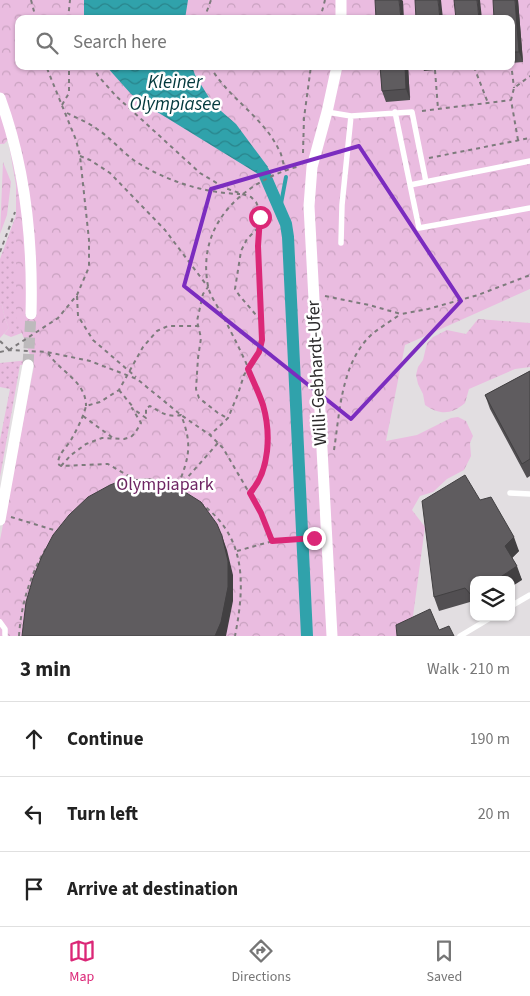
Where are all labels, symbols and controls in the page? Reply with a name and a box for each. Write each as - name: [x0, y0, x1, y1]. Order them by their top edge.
- search box: [15, 15, 515, 70]
- icon: search: [33, 29, 61, 57]
- text: Search here: [73, 29, 167, 56]
- water label: Kleiner Olympiasee: [129, 69, 221, 118]
- route start: [249, 206, 272, 229]
- street label: Willi-Gebhardt-Ufer: [301, 299, 333, 446]
- park label: Olympiapark: [116, 472, 214, 497]
- route end: [303, 527, 326, 550]
- map controls: [470, 576, 515, 621]
- button: layers: [470, 576, 515, 621]
- text: 3 min: [20, 654, 71, 684]
- text: Walk · 210 m: [427, 658, 510, 680]
- icon: ahead: [20, 725, 48, 753]
- text: Continue: [67, 726, 144, 753]
- text: 190 m: [470, 728, 510, 750]
- icon: left: [20, 800, 48, 828]
- text: Turn left: [67, 801, 138, 828]
- text: 20 m: [478, 803, 510, 825]
- icon: arrive: [20, 875, 48, 903]
- text: Arrive at destination: [67, 876, 238, 903]
- tab: Map: [68, 937, 96, 987]
- tab: Directions: [232, 937, 291, 987]
- tab: Saved: [426, 937, 462, 987]

